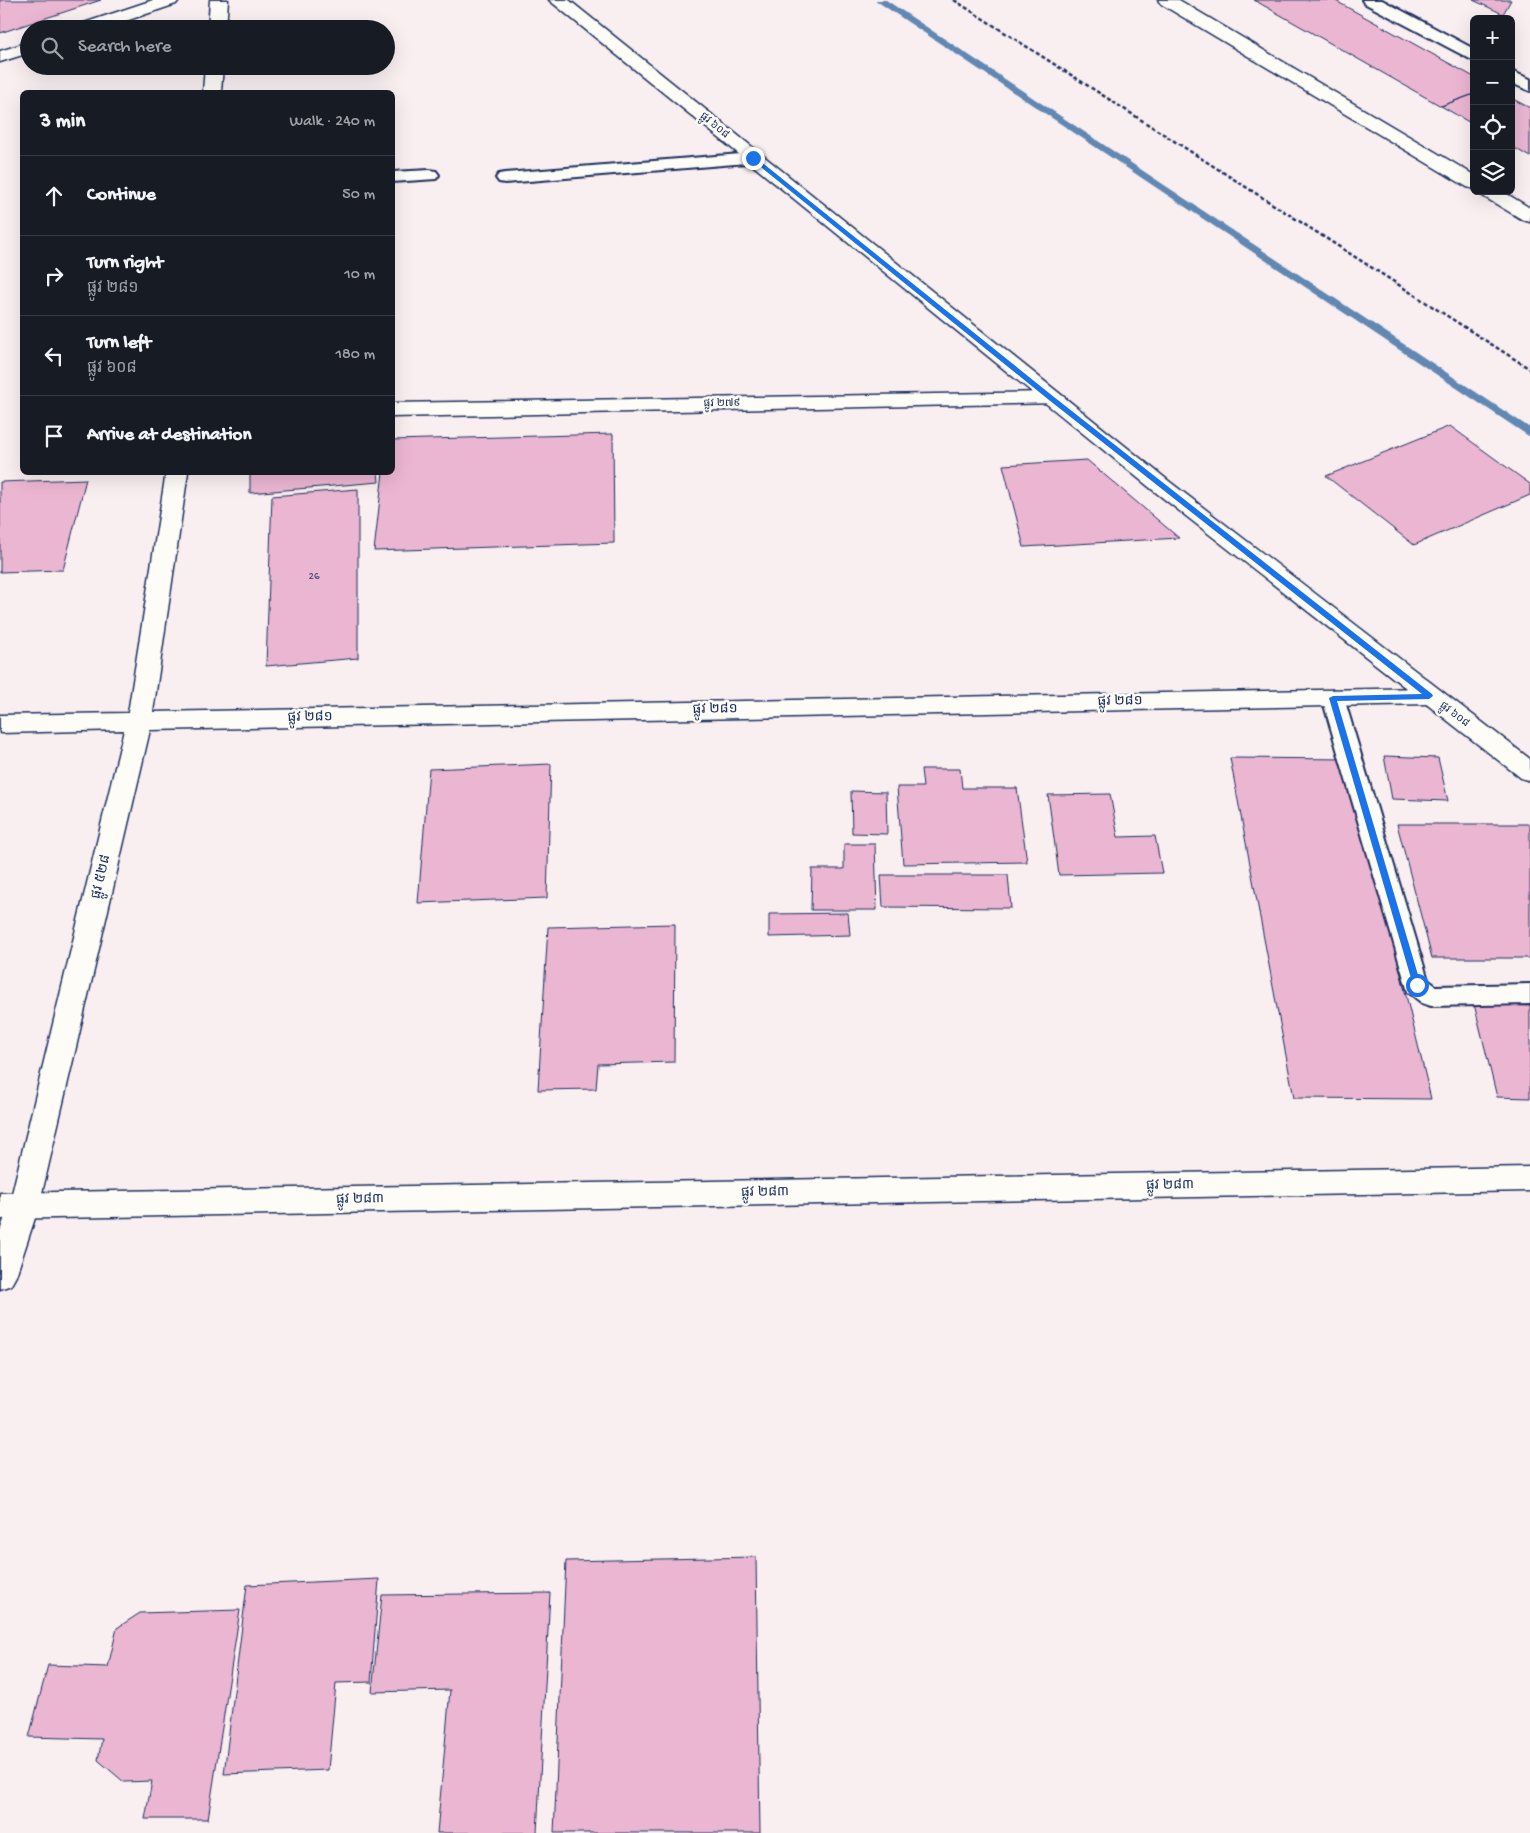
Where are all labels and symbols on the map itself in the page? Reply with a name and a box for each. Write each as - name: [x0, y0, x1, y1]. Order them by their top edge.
- street label: ផ្លូវ ៦០៨: [696, 110, 732, 143]
- route end: [742, 147, 765, 170]
- street label: ផ្លូវ ២៧៩: [703, 397, 741, 413]
- house number: 26: [309, 571, 320, 583]
- street label: ផ្លូវ ២៨១: [1097, 693, 1143, 712]
- street label: ផ្លូវ ៦០៨: [1435, 699, 1472, 732]
- street label: ផ្លូវ ២៨១: [692, 701, 738, 720]
- street label: ផ្លូវ ២៨១: [287, 709, 333, 728]
- street label: ផ្លូវ ៥២៨: [89, 853, 116, 901]
- route start: [1406, 974, 1429, 997]
- street label: ផ្លូវ ២៨៣: [1146, 1177, 1194, 1196]
- street label: ផ្លូវ ២៨៣: [741, 1184, 789, 1203]
- street label: ផ្លូវ ២៨៣: [336, 1191, 384, 1210]

